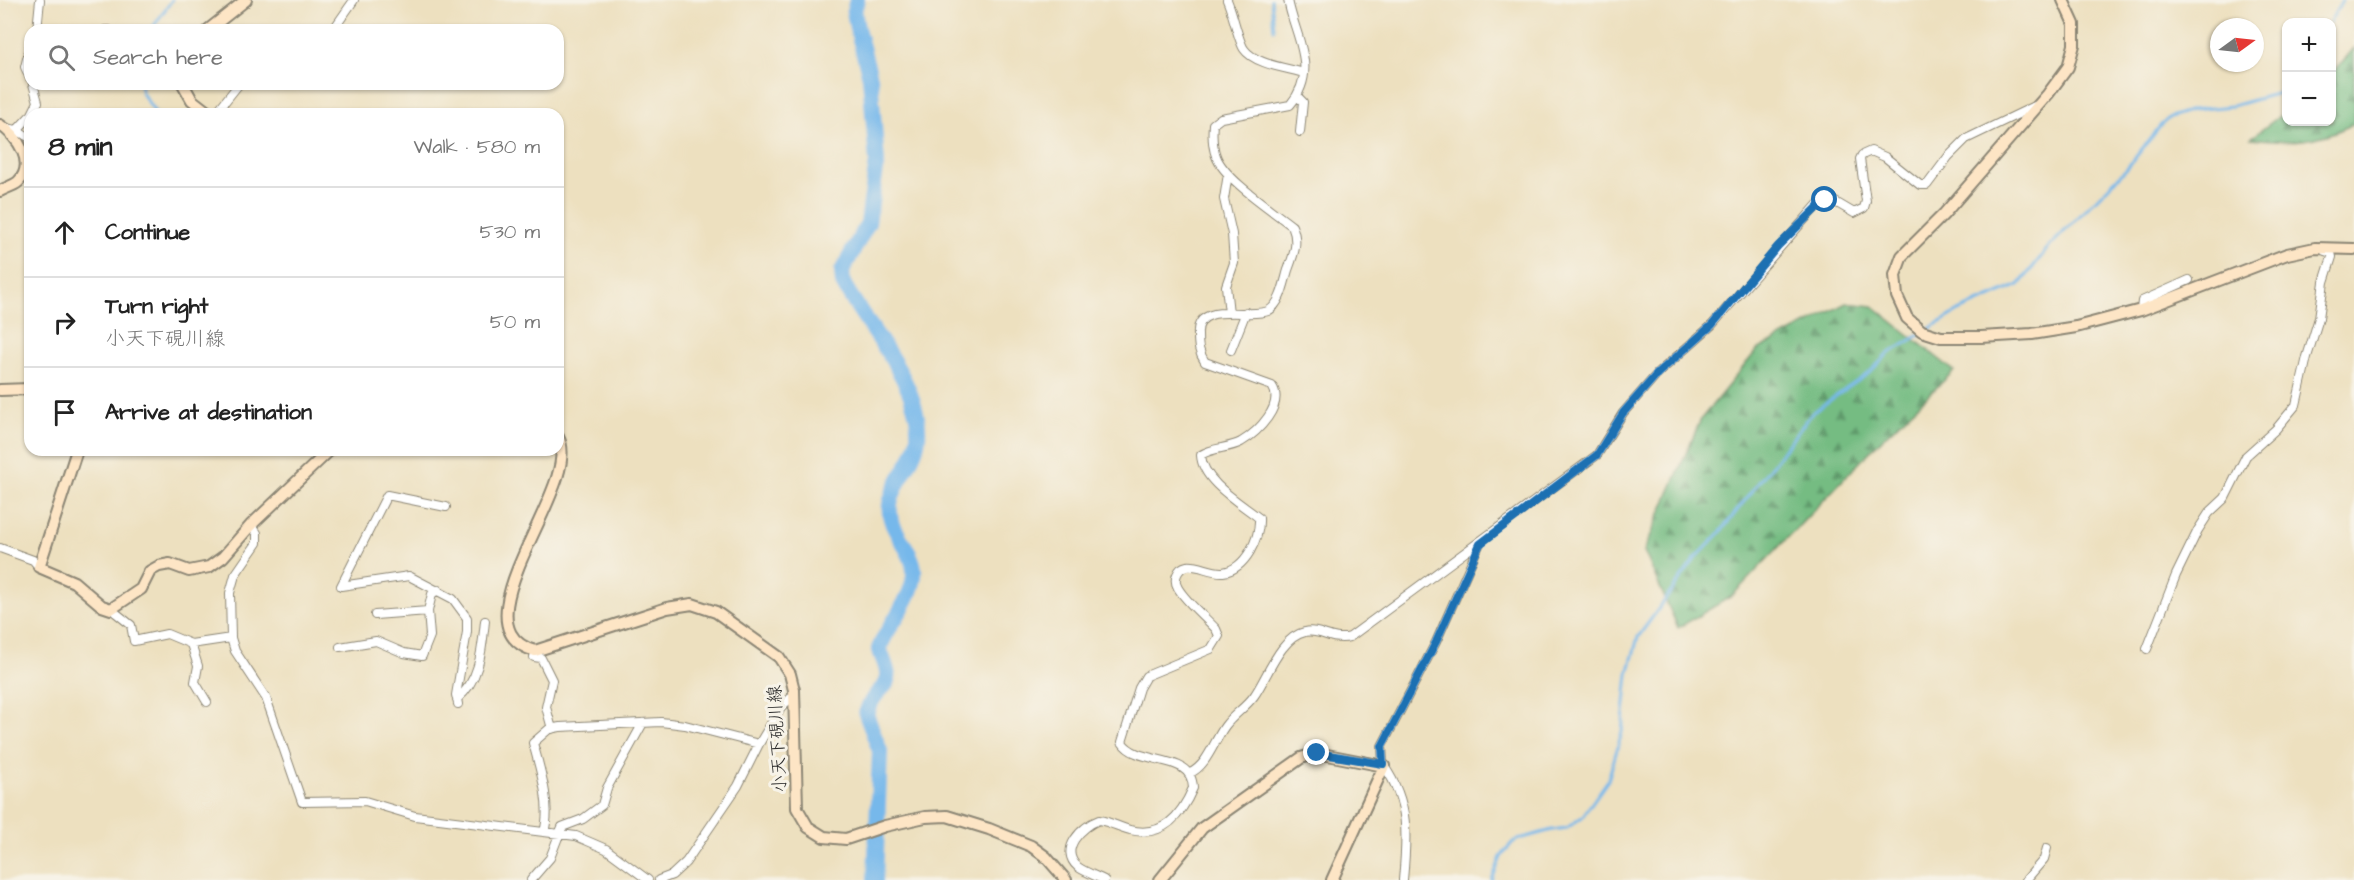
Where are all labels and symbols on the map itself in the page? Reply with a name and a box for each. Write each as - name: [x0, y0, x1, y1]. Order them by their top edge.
- north arrow: [2210, 18, 2264, 72]
- route start: [1811, 186, 1837, 212]
- street label: 小天下硯川線: [762, 684, 793, 794]
- route end: [1303, 739, 1329, 765]

